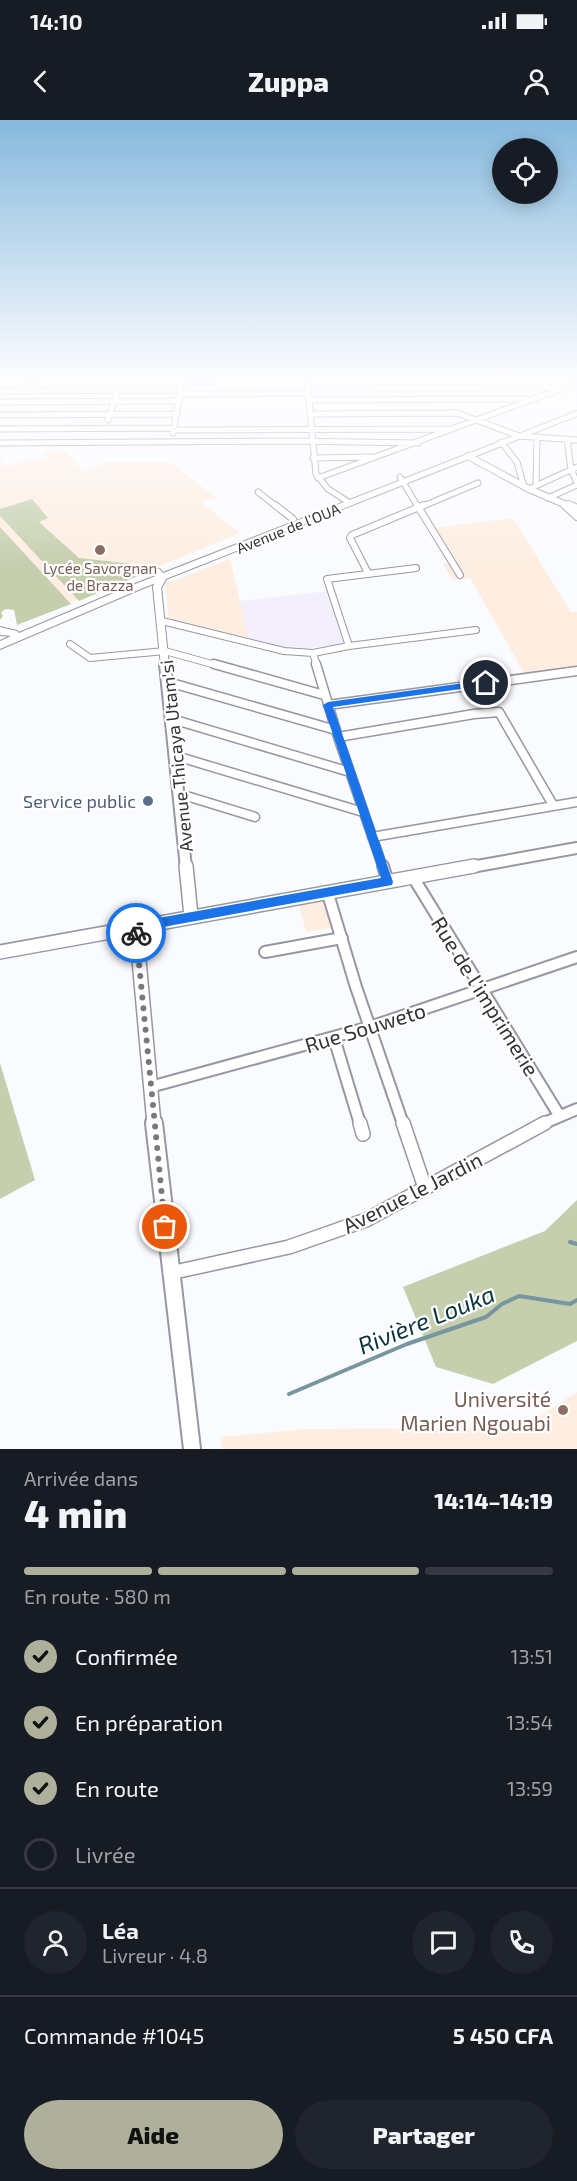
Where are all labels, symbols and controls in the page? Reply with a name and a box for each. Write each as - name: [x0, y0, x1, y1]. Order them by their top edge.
- text: 14:10: [30, 8, 83, 34]
- icon: back: [24, 65, 57, 98]
- text: Zuppa: [248, 65, 329, 97]
- icon: person: [520, 65, 553, 98]
- map controls: [492, 138, 558, 204]
- button: locate: [492, 138, 558, 204]
- street label: Avenue de l'OUA: [234, 499, 343, 557]
- marker: Lycée Savorgnan de Brazza: [93, 543, 107, 557]
- place label: Lycée Savorgnan de Brazza: [43, 559, 157, 594]
- pin: [460, 657, 511, 708]
- street label: Avenue Thicaya Utam'si: [155, 659, 197, 853]
- icon: home: [469, 666, 502, 699]
- place label: Service public: [23, 790, 136, 812]
- marker: Service public: [141, 794, 155, 808]
- courier: [106, 903, 166, 963]
- street label: Rue de l'imprimerie: [427, 912, 545, 1080]
- icon: bike: [120, 917, 153, 950]
- street label: Rue Souweto: [302, 997, 428, 1057]
- street label: Avenue le Jardin: [338, 1146, 486, 1238]
- pin: [139, 1201, 190, 1252]
- icon: bag: [148, 1210, 181, 1243]
- water label: Rivière Louka: [353, 1278, 499, 1360]
- place label: Université Marien Ngouabi: [400, 1386, 551, 1435]
- marker: Université Marien Ngouabi: [556, 1403, 570, 1417]
- text: Arrivée dans: [24, 1466, 138, 1490]
- text: 14:14–14:19: [434, 1487, 553, 1513]
- text: 4 min: [24, 1489, 127, 1536]
- text: En route · 580 m: [24, 1584, 171, 1608]
- icon: check: [24, 1640, 57, 1673]
- text: Confirmée: [75, 1643, 178, 1669]
- text: 13:51: [511, 1644, 553, 1668]
- icon: check: [24, 1706, 57, 1739]
- text: En préparation: [75, 1709, 223, 1735]
- text: 13:54: [506, 1710, 553, 1734]
- icon: check: [24, 1772, 57, 1805]
- text: En route: [75, 1775, 159, 1801]
- text: 13:59: [507, 1776, 553, 1800]
- text: Livrée: [75, 1841, 136, 1867]
- button: person: [24, 1911, 87, 1974]
- button: chat: [412, 1911, 475, 1974]
- button: phone: [490, 1911, 553, 1974]
- text: Léa: [102, 1917, 139, 1943]
- text: Livreur · 4.8: [102, 1943, 208, 1967]
- text: Commande #1045: [24, 2022, 204, 2048]
- text: 5 450 CFA: [453, 2022, 553, 2048]
- button: Aide: [24, 2100, 283, 2169]
- button: Partager: [295, 2100, 553, 2169]

